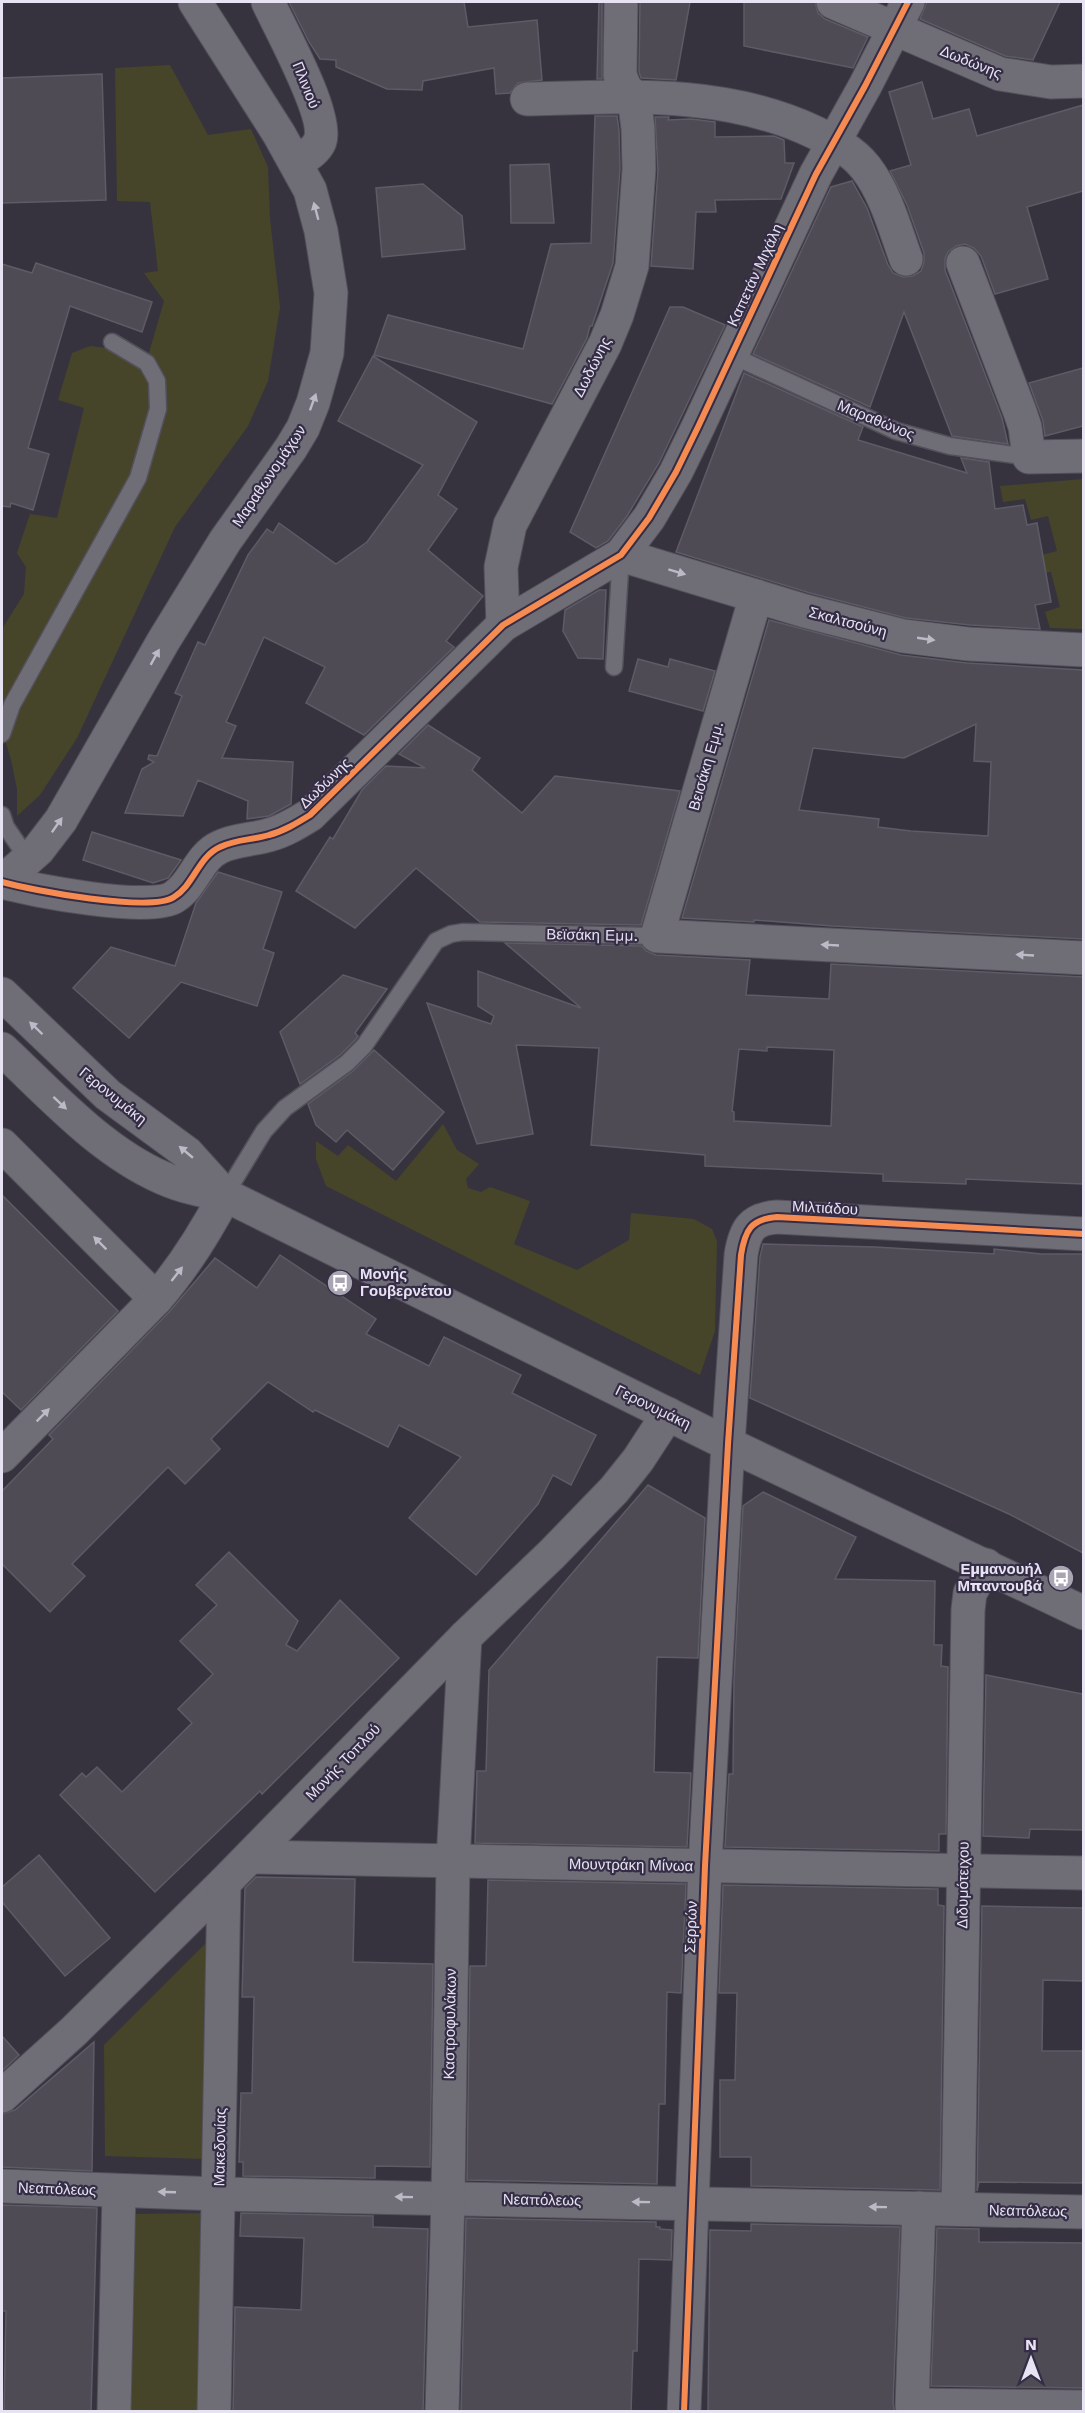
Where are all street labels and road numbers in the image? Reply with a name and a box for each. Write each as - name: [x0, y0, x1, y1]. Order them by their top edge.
- street label: Δωδώνης: [938, 42, 1004, 82]
- street label: Πλινιού: [288, 59, 324, 111]
- street label: Καπετάν Μιχάλη: [723, 221, 787, 329]
- street label: Δωδώνης: [569, 334, 615, 400]
- street label: Μαραθώνος: [835, 396, 917, 444]
- street label: Μαραθωνομάχων: [228, 422, 310, 530]
- street label: Σκαλτσούνη: [807, 603, 889, 641]
- street label: Βεισάκη Εμμ.: [685, 720, 727, 812]
- street label: Δωδώνης: [295, 754, 355, 812]
- street label: Βεϊσάκη Εμμ.: [546, 925, 638, 945]
- street label: Γερονυμάκη: [76, 1063, 150, 1129]
- street label: Μιλτιάδου: [791, 1197, 859, 1219]
- street label: Γερονυμάκη: [612, 1381, 694, 1433]
- street label: Μονής Τοπλού: [302, 1720, 384, 1804]
- street label: Διδυμότειχου: [953, 1841, 973, 1929]
- street label: Μουντράκη Μίνωα: [569, 1855, 694, 1875]
- street label: Σερρών: [681, 1901, 701, 1953]
- street label: Καστροφυλάκων: [440, 1968, 460, 2080]
- street label: Μακεδονίας: [210, 2107, 230, 2187]
- street label: Νεαπόλεως: [17, 2179, 97, 2199]
- street label: Νεαπόλεως: [503, 2190, 581, 2210]
- street label: Νεαπόλεως: [989, 2201, 1067, 2221]

